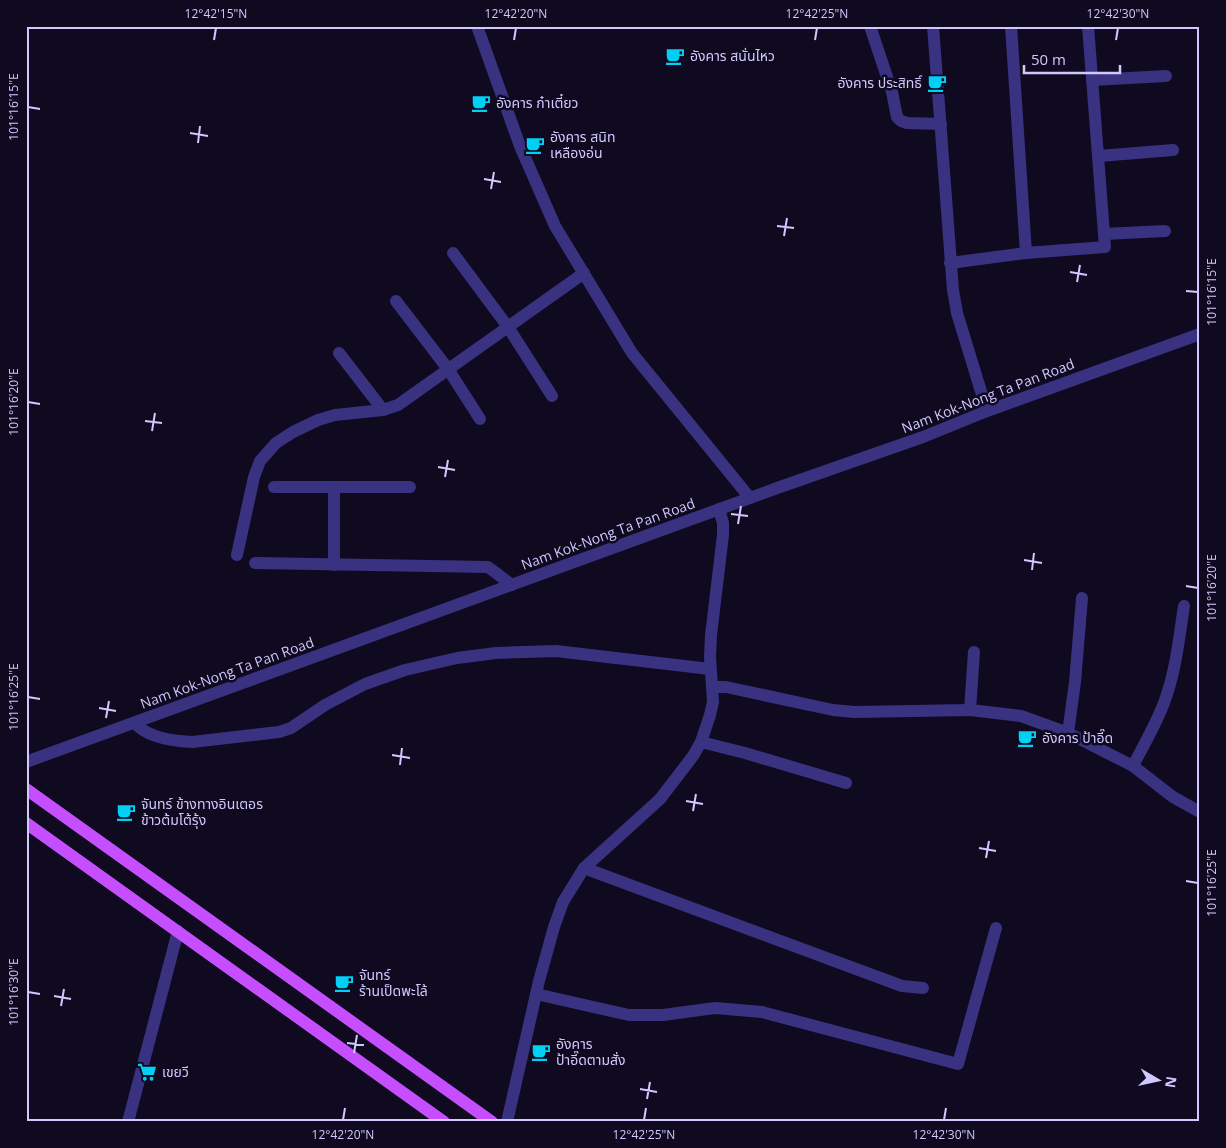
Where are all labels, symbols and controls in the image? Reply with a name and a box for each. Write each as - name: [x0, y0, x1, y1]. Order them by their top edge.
- text: 12°42'15"N: [185, 5, 247, 22]
- text: 12°42'20"N: [485, 5, 547, 22]
- text: 12°42'25"N: [786, 5, 848, 22]
- text: 12°42'30"N: [1087, 5, 1149, 22]
- scale bar: [1024, 42, 1120, 74]
- cafe icon: อังคาร สนั่นไหว: [664, 45, 686, 67]
- place label: อังคาร สนั่นไหว: [690, 46, 775, 65]
- text: 50 m: [1031, 49, 1066, 69]
- cafe icon: อังคาร ประสิทธิ์: [926, 72, 948, 94]
- text: 101°16'15"E: [5, 73, 22, 141]
- place label: อังคาร ประสิทธิ์: [838, 73, 922, 92]
- cafe icon: อังคาร ก๋าเตี๋ยว: [470, 92, 492, 114]
- place label: อังคาร ก๋าเตี๋ยว: [496, 93, 579, 112]
- place label: อังคาร สนิท เหลืองอ่น: [550, 127, 615, 162]
- cafe icon: อังคาร สนิท เหลืองอ่น: [524, 134, 546, 156]
- text: 101°16'15"E: [1203, 258, 1220, 326]
- street label: Nam Kok-Nong Ta Pan Road: [899, 354, 1077, 437]
- text: 101°16'20"E: [5, 368, 22, 436]
- street label: Nam Kok-Nong Ta Pan Road: [518, 493, 697, 574]
- text: 101°16'20"E: [1203, 554, 1220, 622]
- street label: Nam Kok-Nong Ta Pan Road: [137, 632, 316, 713]
- text: 101°16'25"E: [5, 663, 22, 731]
- cafe icon: อังคาร ป้าอี๊ด: [1016, 727, 1038, 749]
- place label: อังคาร ป้าอี๊ด: [1042, 728, 1113, 747]
- place label: จันทร์ ข้างทางอินเตอร ข้าวต้มโต้รุ้ง: [141, 794, 263, 829]
- cafe icon: จันทร์ ข้างทางอินเตอร ข้าวต้มโต้รุ้ง: [115, 801, 137, 823]
- text: 101°16'25"E: [1203, 849, 1220, 917]
- text: 101°16'30"E: [5, 958, 22, 1026]
- place label: จันทร์ ร้านเป็ดพะโล้: [359, 965, 428, 1000]
- cafe icon: จันทร์ ร้านเป็ดพะโล้: [333, 972, 355, 994]
- place label: อังคาร ป้าอี๊ดตามสั่ง: [556, 1034, 626, 1069]
- cafe icon: อังคาร ป้าอี๊ดตามสั่ง: [530, 1041, 552, 1063]
- north arrow: [1134, 1056, 1184, 1106]
- supermarket icon: เขยวี: [136, 1061, 158, 1083]
- place label: เขยวี: [162, 1062, 189, 1081]
- text: N: [1161, 1075, 1182, 1089]
- text: 12°42'20"N: [312, 1126, 374, 1143]
- text: 12°42'25"N: [613, 1126, 675, 1143]
- text: 12°42'30"N: [913, 1126, 975, 1143]

